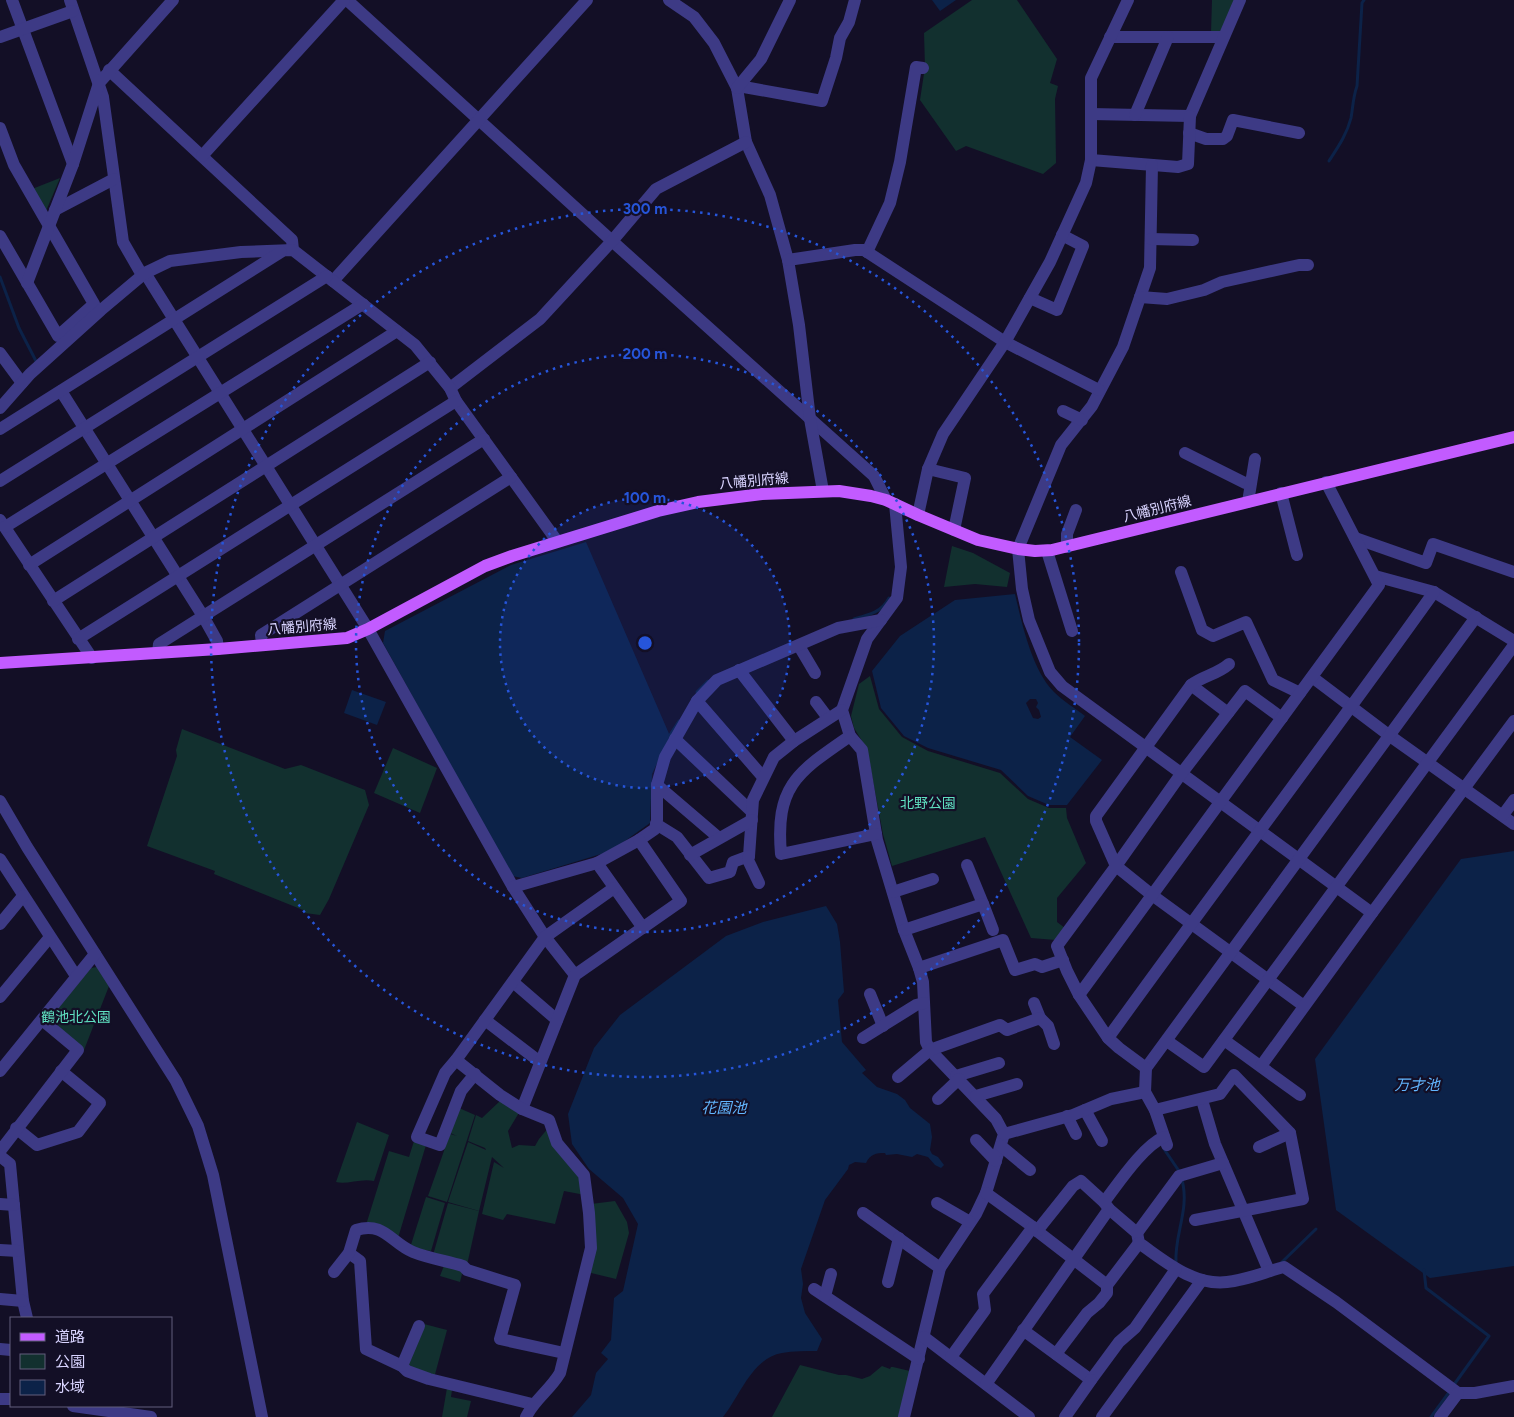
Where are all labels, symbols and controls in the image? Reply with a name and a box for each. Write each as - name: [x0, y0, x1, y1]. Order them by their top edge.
- text: 300 m: [623, 200, 667, 218]
- text: 200 m: [623, 345, 667, 363]
- street label: 八幡別府線: [718, 469, 790, 493]
- text: 100 m: [624, 489, 666, 507]
- street label: 八幡別府線: [1121, 492, 1193, 526]
- street label: 八幡別府線: [266, 615, 338, 639]
- centre of rings: [636, 634, 654, 652]
- park label: 北野公園: [900, 795, 956, 812]
- park label: 鶴池北公園: [41, 1009, 111, 1026]
- water label: 万才池: [1394, 1076, 1441, 1094]
- water label: 花園池: [701, 1099, 748, 1117]
- legend: [10, 1317, 172, 1407]
- text: 道路: [55, 1328, 85, 1346]
- text: 公園: [55, 1353, 85, 1371]
- text: 水域: [55, 1378, 85, 1396]

